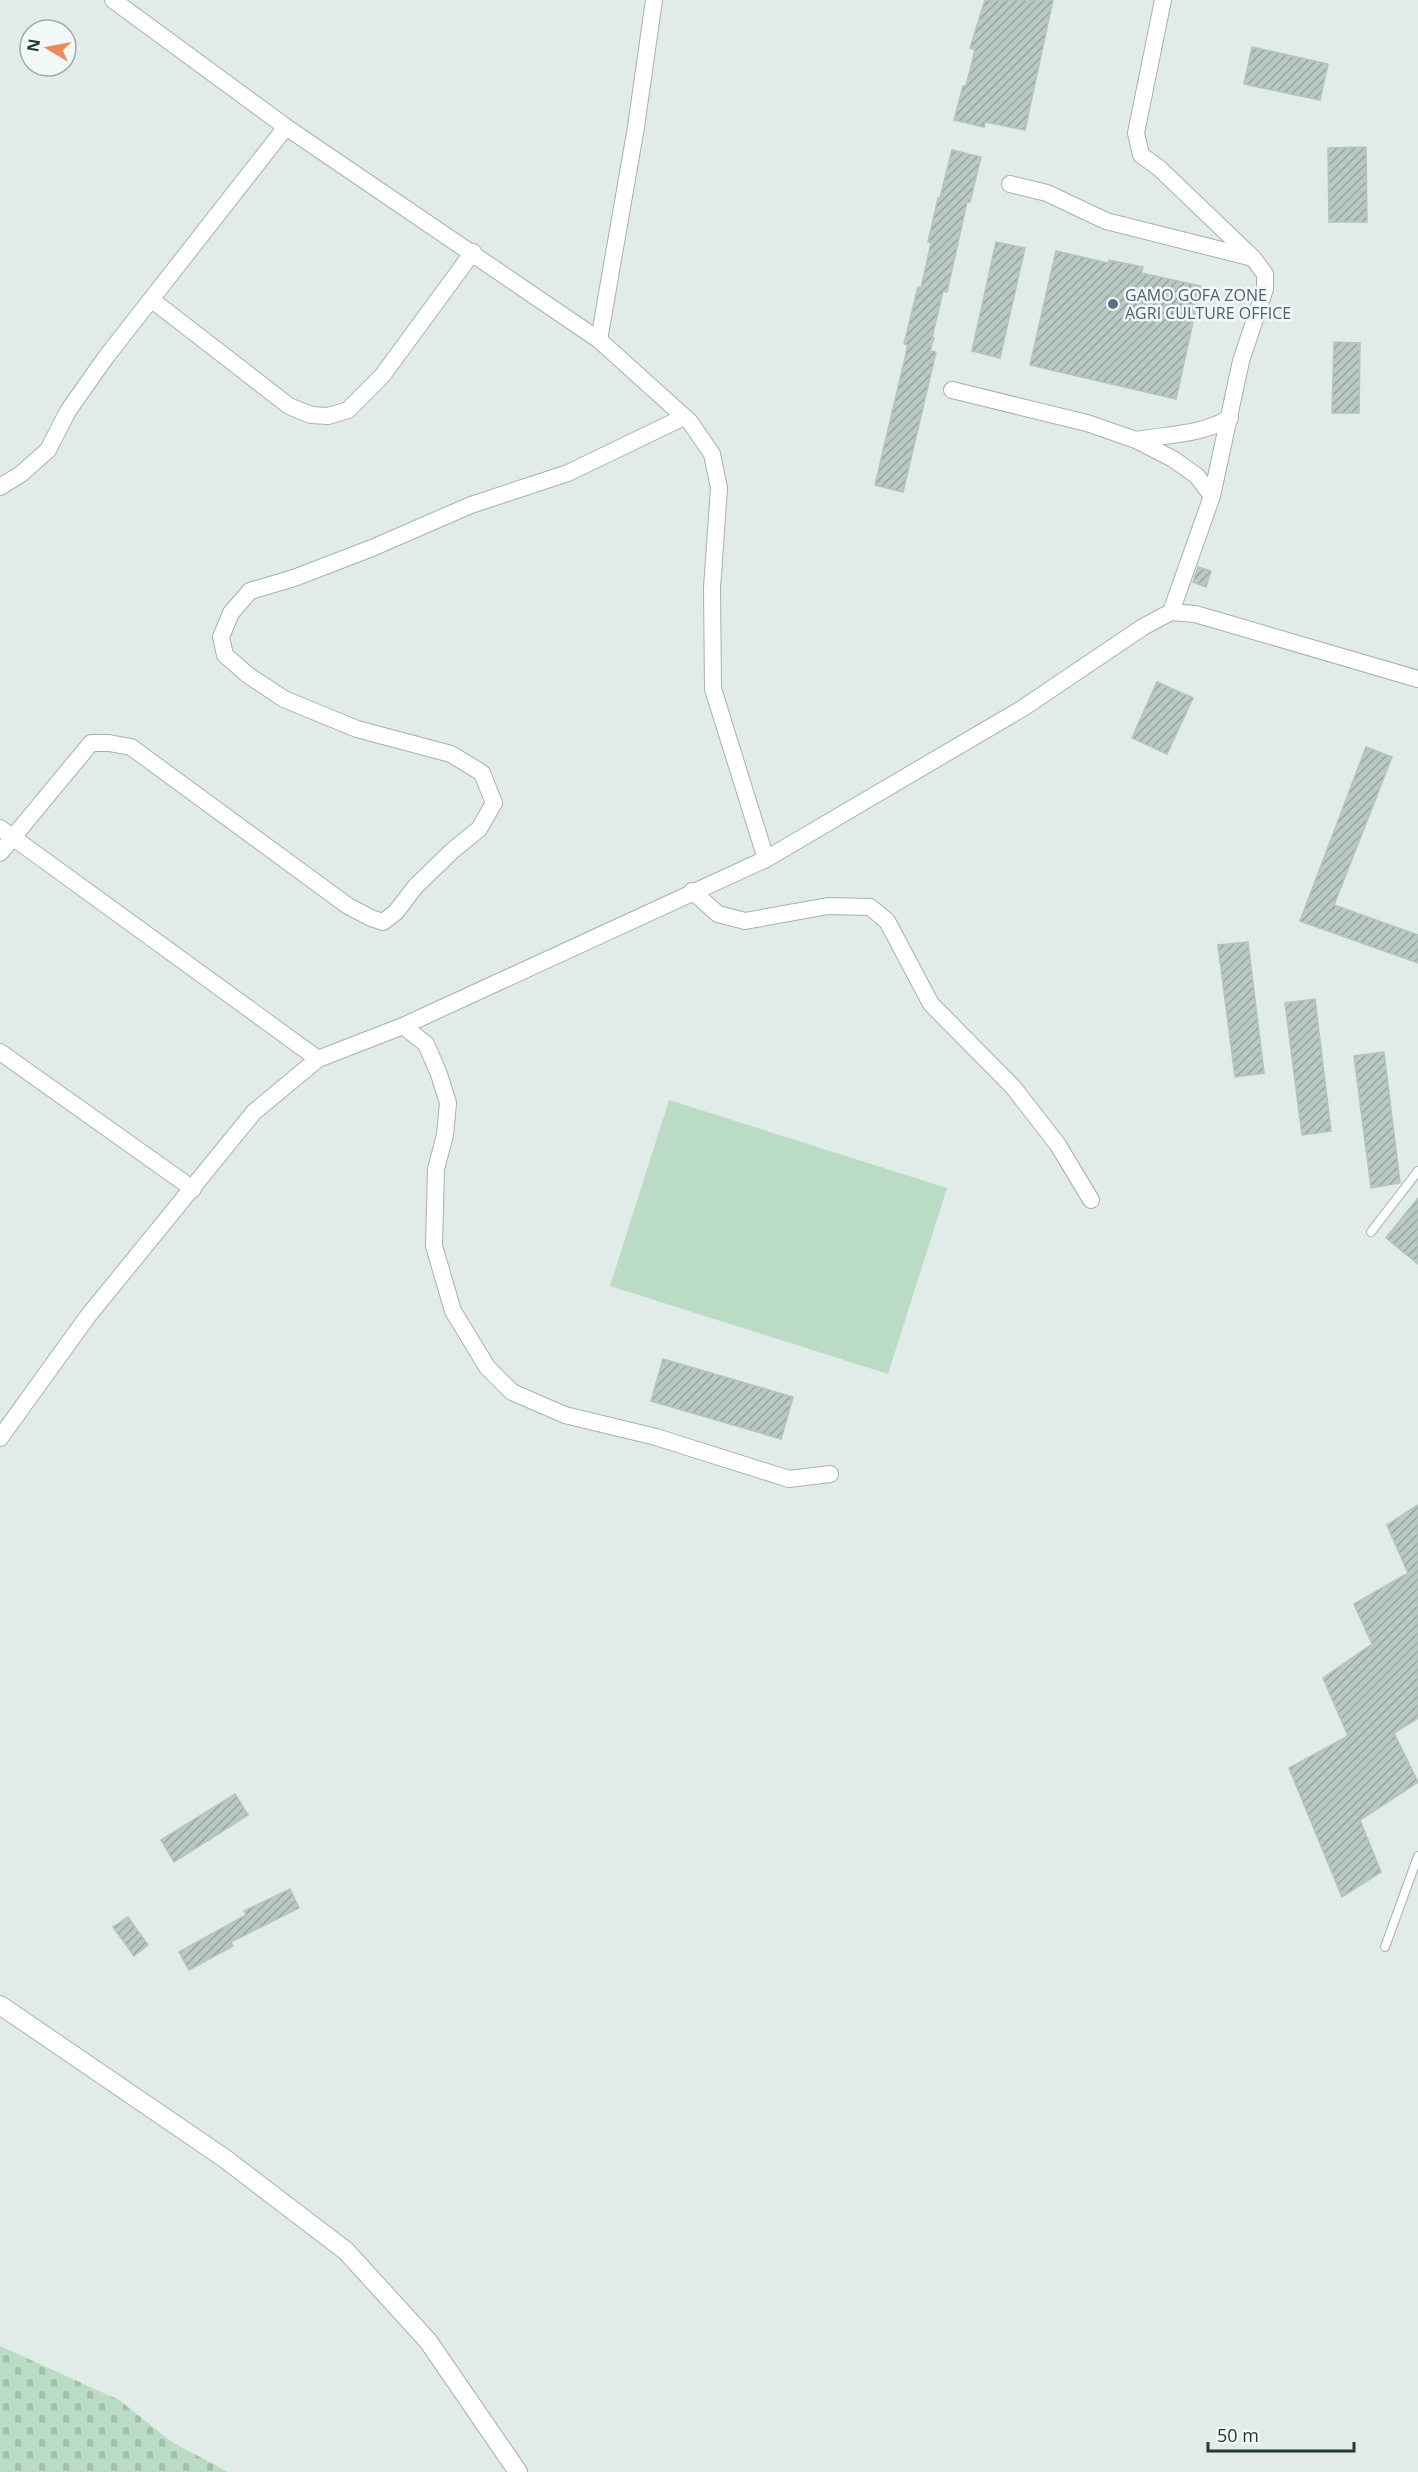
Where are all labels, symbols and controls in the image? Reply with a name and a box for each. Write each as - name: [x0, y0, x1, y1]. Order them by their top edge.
- north arrow: [18, 18, 78, 78]
- text: N: [21, 37, 45, 54]
- place label: GAMO GOFA ZONE AGRI CULTURE OFFICE: [1125, 284, 1291, 324]
- marker: GAMO GOFA ZONE AGRI CULTURE OFFICE: [1106, 297, 1120, 311]
- scale bar: [1208, 2415, 1354, 2453]
- text: 50 m: [1217, 2423, 1259, 2447]

